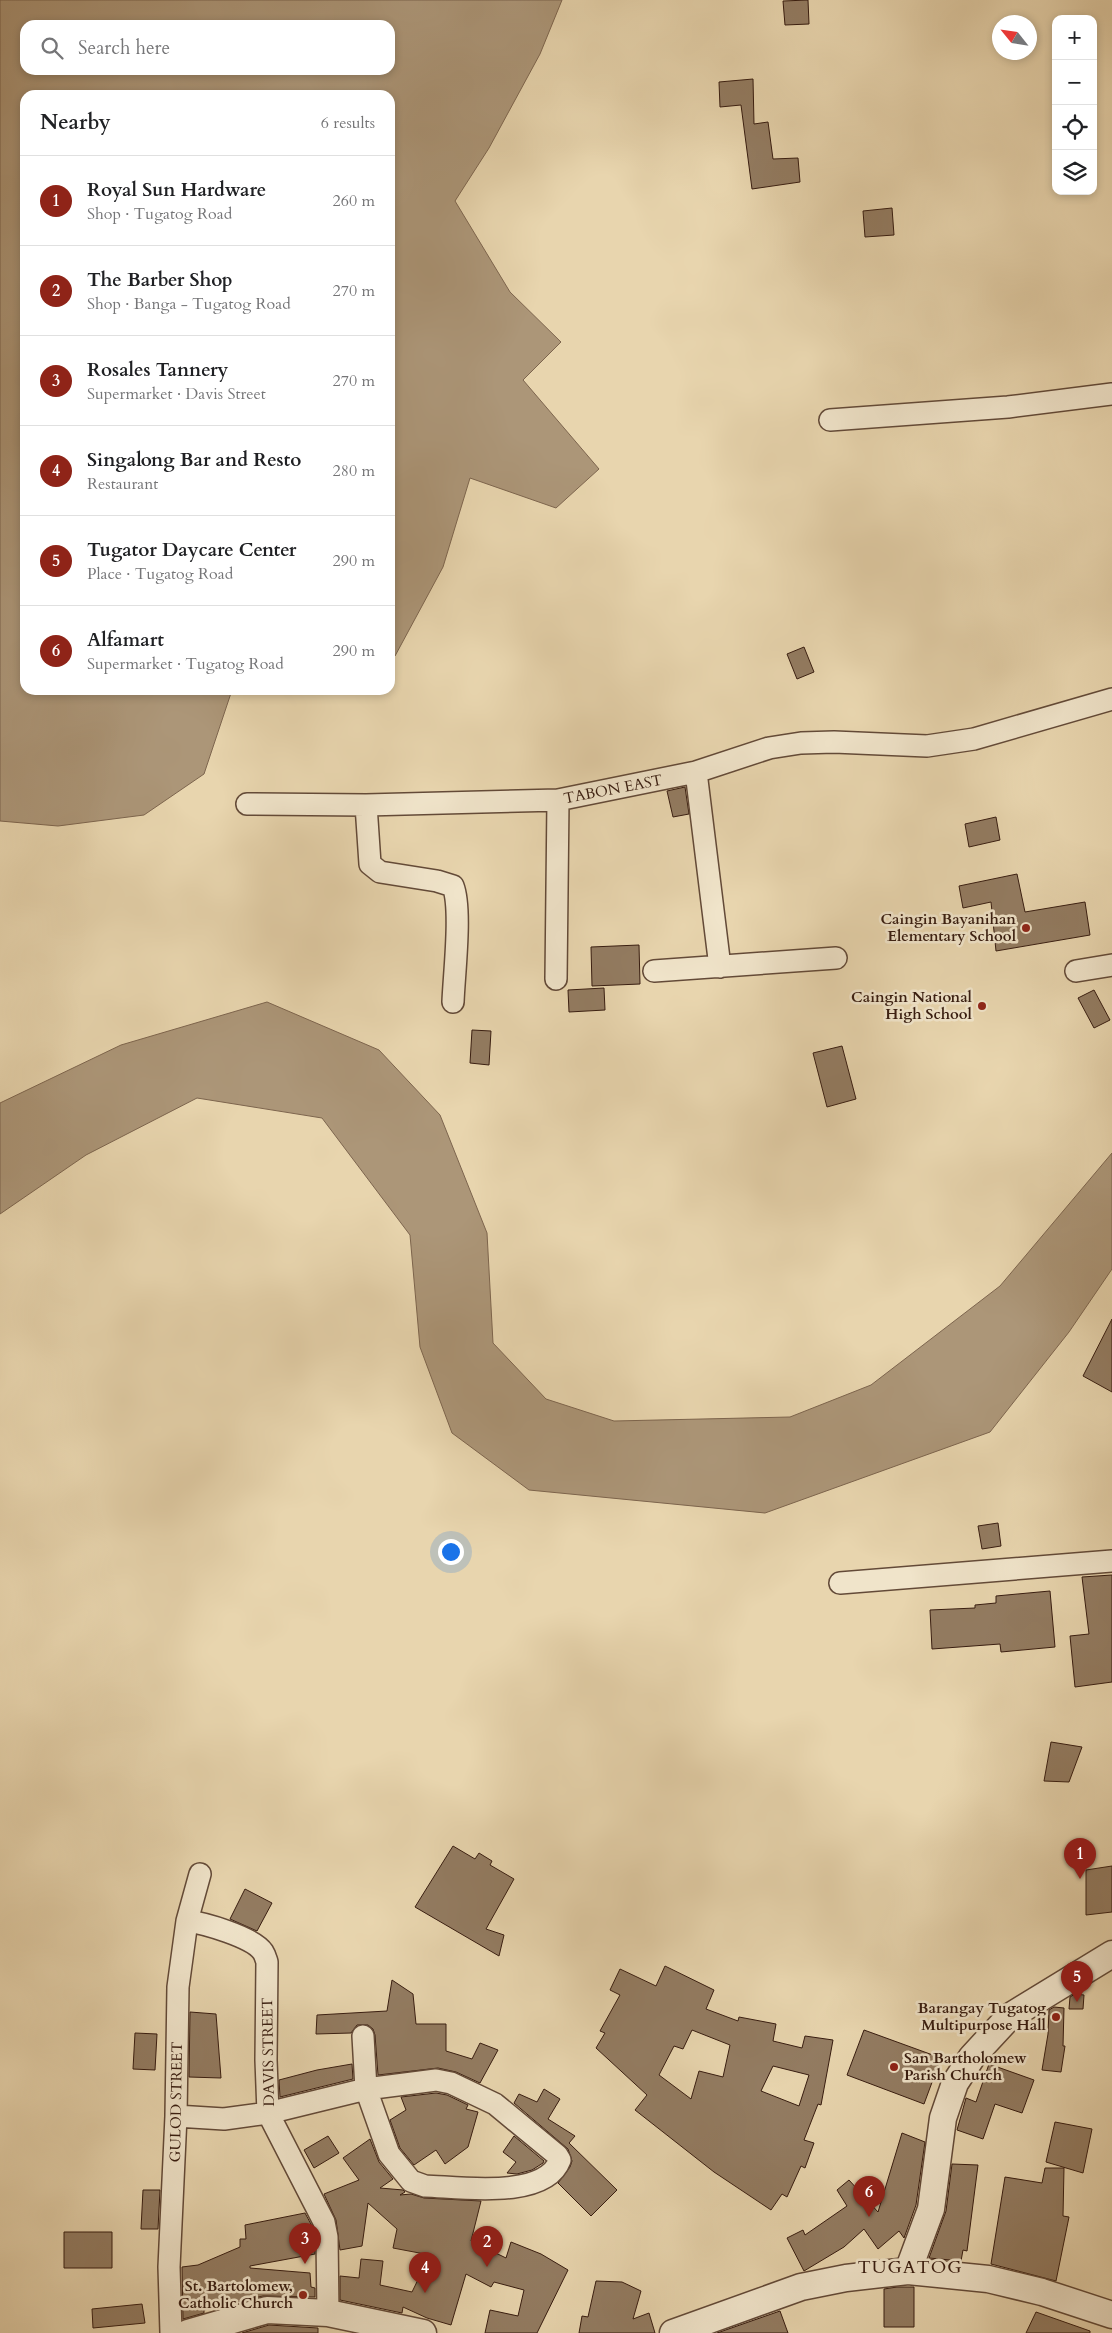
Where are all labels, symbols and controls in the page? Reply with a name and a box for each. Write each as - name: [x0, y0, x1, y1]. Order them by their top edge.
- north arrow: [992, 15, 1037, 60]
- map controls: [1052, 15, 1097, 195]
- button: +: [1052, 15, 1097, 60]
- search box: [20, 20, 395, 75]
- icon: search: [38, 34, 66, 62]
- text: Search here: [78, 35, 170, 61]
- button: −: [1052, 60, 1097, 105]
- button: locate: [1052, 105, 1097, 150]
- text: Nearby: [40, 108, 111, 137]
- text: 6 results: [321, 112, 375, 134]
- button: layers: [1052, 150, 1097, 195]
- text: Royal Sun Hardware: [87, 177, 266, 203]
- text: 1: [52, 190, 60, 212]
- text: 260 m: [333, 190, 375, 212]
- text: Shop · Tugatog Road: [87, 203, 232, 225]
- text: The Barber Shop: [87, 267, 233, 293]
- text: 2: [52, 280, 60, 302]
- text: 270 m: [333, 280, 375, 302]
- text: Shop · Banga - Tugatog Road: [87, 293, 291, 315]
- text: Rosales Tannery: [87, 357, 228, 383]
- text: 3: [52, 370, 60, 392]
- text: 270 m: [333, 370, 375, 392]
- text: Supermarket · Davis Street: [87, 383, 266, 405]
- text: Singalong Bar and Resto: [87, 447, 301, 473]
- text: 4: [52, 460, 60, 482]
- text: 280 m: [333, 460, 375, 482]
- text: Restaurant: [87, 473, 158, 495]
- text: Tugator Daycare Center: [87, 537, 296, 563]
- text: 5: [52, 550, 60, 572]
- text: 290 m: [333, 550, 375, 572]
- text: Place · Tugatog Road: [87, 563, 233, 585]
- text: Alfamart: [87, 627, 164, 653]
- text: 6: [52, 640, 60, 662]
- text: 290 m: [333, 640, 375, 662]
- text: Supermarket · Tugatog Road: [87, 653, 284, 675]
- street label: TABON EAST: [562, 770, 664, 808]
- place label: Caingin Bayanihan Elementary School: [880, 909, 1017, 946]
- marker: Caingin Bayanihan Elementary School: [1020, 922, 1032, 934]
- place label: Caingin National High School: [851, 987, 973, 1024]
- marker: Caingin National High School: [976, 1000, 988, 1012]
- your location: [438, 1539, 464, 1565]
- pin: 1: [1064, 1838, 1096, 1879]
- pin: 5: [1061, 1961, 1093, 2002]
- street label: DAVIS STREET: [257, 1997, 279, 2107]
- place label: Barangay Tugatog Multipurpose Hall: [918, 1998, 1047, 2035]
- marker: Barangay Tugatog Multipurpose Hall: [1050, 2011, 1062, 2023]
- street label: GULOD STREET: [165, 2041, 187, 2163]
- place label: San Bartholomew Parish Church: [904, 2048, 1027, 2085]
- marker: San Bartholomew Parish Church: [888, 2061, 900, 2073]
- pin: 6: [853, 2176, 885, 2217]
- pin: 3: [289, 2223, 321, 2264]
- pin: 2: [471, 2226, 503, 2267]
- pin: 4: [409, 2252, 441, 2293]
- district label: TUGATOG: [858, 2255, 962, 2280]
- place label: St. Bartolomew, Catholic Church: [178, 2276, 294, 2313]
- marker: St. Bartolomew, Catholic Church: [297, 2289, 309, 2301]

